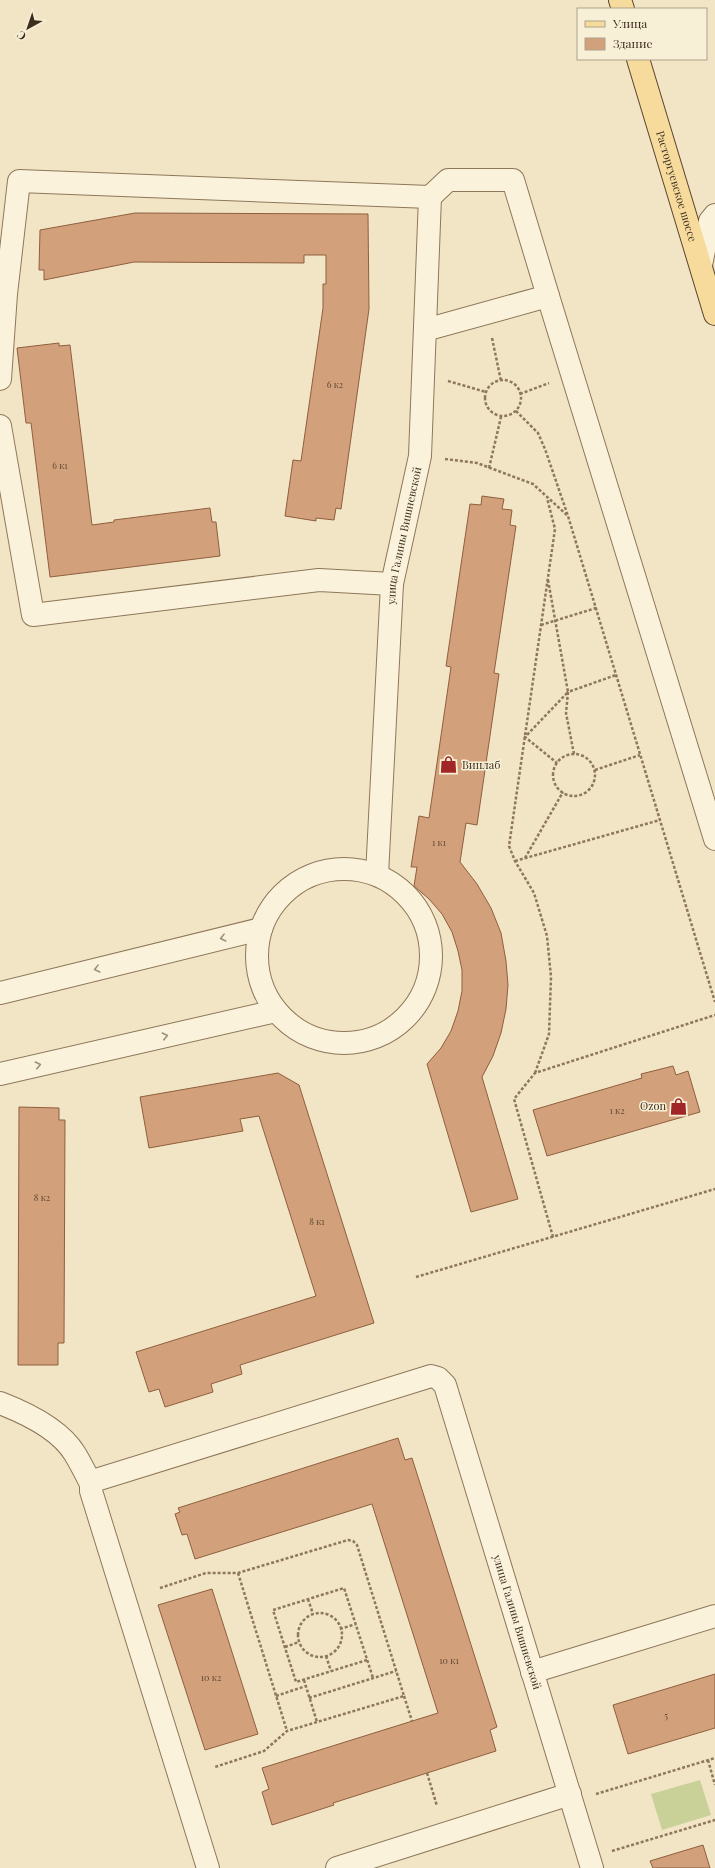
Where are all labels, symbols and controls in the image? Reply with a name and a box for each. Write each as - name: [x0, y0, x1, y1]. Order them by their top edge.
- north arrow: [8, 8, 48, 48]
- legend: [577, 8, 707, 60]
- text: Улица: [612, 15, 647, 31]
- text: С: [13, 28, 29, 44]
- text: Здание: [613, 35, 653, 51]
- street label: Расторгуевское шоссе: [653, 129, 701, 244]
- house number: 6 к2: [327, 378, 343, 390]
- house number: 6 к1: [52, 459, 68, 471]
- street label: улица Галины Вишневской: [383, 465, 424, 606]
- shop icon: Винлаб: [439, 755, 459, 775]
- place label: Винлаб: [462, 757, 500, 772]
- house number: 1 к1: [432, 836, 447, 848]
- one-way arrow: [220, 933, 227, 942]
- one-way arrow: [94, 964, 101, 973]
- one-way arrow: [162, 1033, 168, 1041]
- one-way arrow: [35, 1062, 41, 1070]
- shop icon: Ozon: [669, 1096, 689, 1116]
- place label: Ozon: [640, 1098, 666, 1113]
- house number: 1 к2: [609, 1104, 625, 1116]
- house number: 8 к2: [34, 1191, 50, 1203]
- house number: 8 к1: [309, 1215, 325, 1227]
- street label: улица Галины Вишневской: [490, 1552, 545, 1691]
- house number: 10 к1: [439, 1654, 459, 1666]
- house number: 10 к2: [201, 1671, 221, 1683]
- house number: 5: [664, 1709, 668, 1721]

